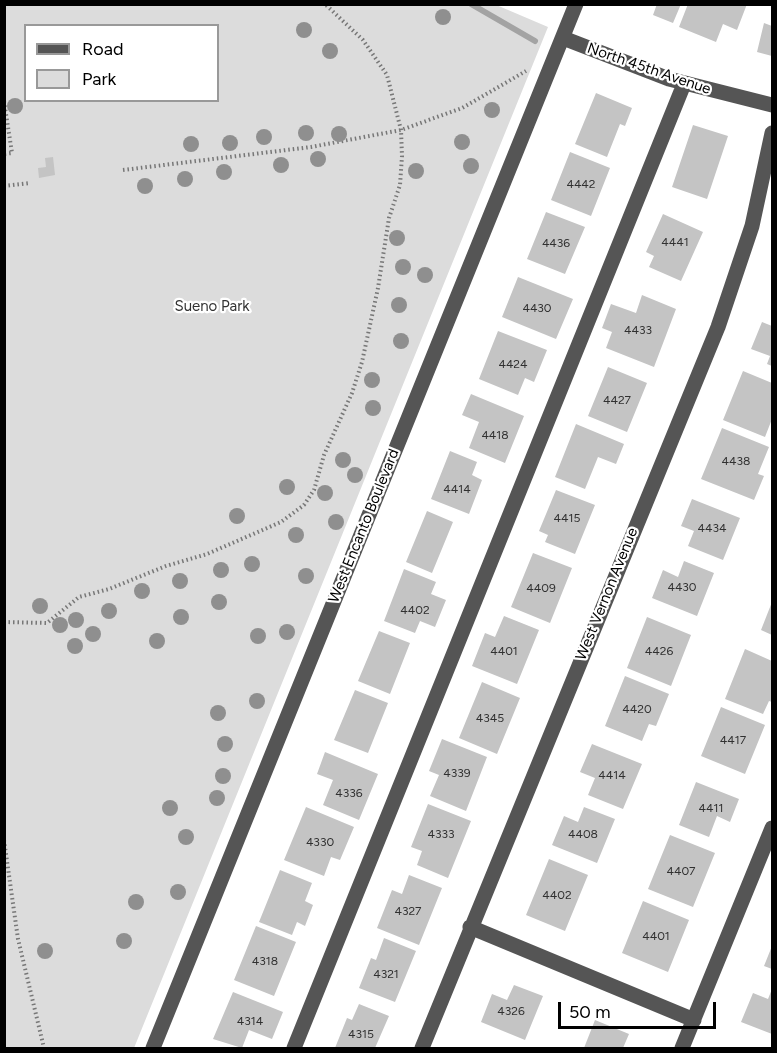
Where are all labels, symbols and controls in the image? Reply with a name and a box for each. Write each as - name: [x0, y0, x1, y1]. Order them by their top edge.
- legend: [24, 24, 219, 102]
- text: Road: [82, 38, 123, 60]
- street label: North 45th Avenue: [585, 39, 713, 99]
- text: Park: [82, 68, 116, 90]
- house number: 4442: [566, 177, 596, 191]
- house number: 4441: [661, 235, 689, 249]
- house number: 4436: [542, 236, 570, 250]
- park label: Sueno Park: [174, 298, 250, 316]
- house number: 4430: [522, 301, 552, 315]
- house number: 4433: [624, 323, 652, 337]
- house number: 4424: [498, 357, 528, 371]
- house number: 4427: [603, 393, 631, 407]
- house number: 4418: [481, 428, 509, 442]
- street label: West Encanto Boulevard: [325, 446, 403, 606]
- house number: 4438: [722, 454, 750, 468]
- house number: 4414: [443, 482, 471, 496]
- house number: 4415: [554, 511, 580, 525]
- house number: 4434: [698, 521, 726, 535]
- street label: West Vernon Avenue: [572, 525, 642, 663]
- house number: 4430: [667, 580, 697, 594]
- house number: 4409: [526, 581, 556, 595]
- house number: 4402: [400, 603, 430, 617]
- house number: 4401: [490, 644, 518, 658]
- house number: 4426: [645, 644, 673, 658]
- house number: 4420: [622, 702, 652, 716]
- house number: 4345: [476, 711, 504, 725]
- house number: 4417: [720, 733, 746, 747]
- house number: 4339: [443, 766, 471, 780]
- house number: 4414: [598, 768, 626, 782]
- house number: 4336: [335, 786, 363, 800]
- house number: 4411: [699, 801, 723, 815]
- house number: 4333: [427, 827, 455, 841]
- house number: 4408: [568, 827, 598, 841]
- house number: 4330: [306, 835, 334, 849]
- house number: 4407: [666, 864, 696, 878]
- house number: 4402: [542, 888, 572, 902]
- house number: 4327: [394, 904, 422, 918]
- house number: 4401: [642, 929, 670, 943]
- house number: 4318: [252, 954, 278, 968]
- house number: 4321: [373, 967, 399, 981]
- scale bar: [561, 990, 718, 1028]
- text: 50 m: [569, 1001, 611, 1023]
- house number: 4326: [497, 1004, 525, 1018]
- house number: 4314: [237, 1014, 263, 1028]
- house number: 4315: [348, 1027, 374, 1041]

